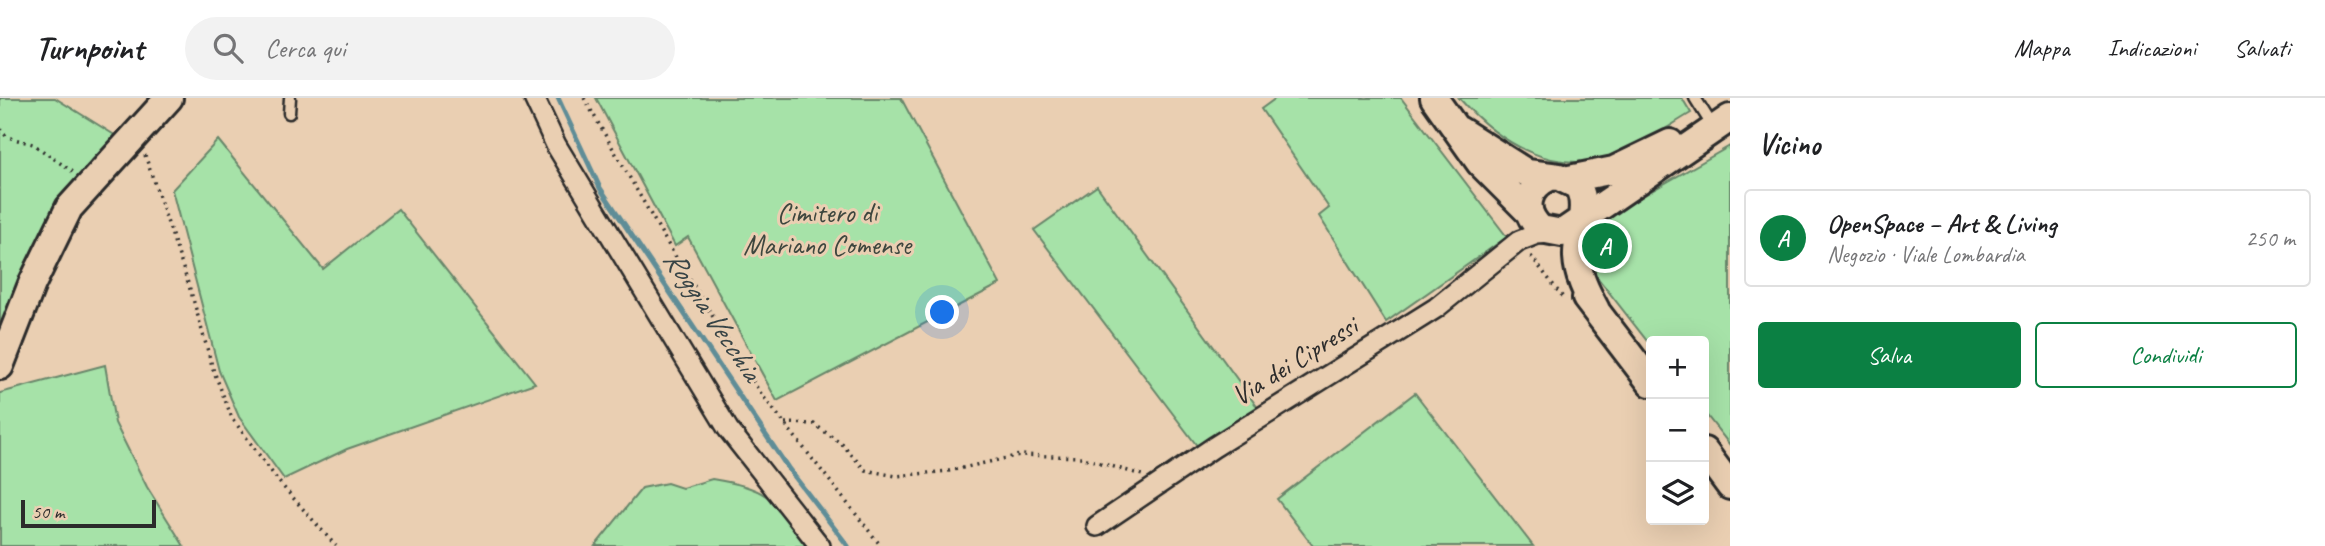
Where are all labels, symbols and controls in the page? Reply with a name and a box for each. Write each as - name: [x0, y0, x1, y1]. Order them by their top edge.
- search box: [185, 17, 675, 80]
- text: Turnpoint: [35, 27, 143, 69]
- icon: search: [209, 29, 247, 67]
- text: Cerca qui: [265, 32, 346, 65]
- text: Mappa: [2014, 33, 2070, 63]
- text: Indicazioni: [2108, 33, 2196, 63]
- text: Salvati: [2234, 33, 2290, 63]
- text: Vicino: [1758, 125, 1820, 163]
- park label: Cimitero di Mariano Comense: [743, 195, 913, 262]
- text: OpenSpace – Art & Living: [1827, 207, 2057, 240]
- pin: A: [1582, 220, 1628, 272]
- text: A: [1777, 224, 1789, 253]
- text: 250 m: [2246, 224, 2295, 253]
- text: Negozio · Viale Lombardia: [1827, 240, 2024, 269]
- water label: Roggia Vecchia: [655, 242, 773, 391]
- your location: [925, 295, 959, 329]
- street label: Via dei Cipressi: [1225, 306, 1367, 413]
- button: Salva: [1758, 322, 2021, 388]
- button: Condividi: [2035, 322, 2297, 388]
- map controls: [1646, 336, 1709, 525]
- button: +: [1646, 336, 1709, 399]
- button: −: [1646, 399, 1709, 462]
- button: layers: [1646, 462, 1709, 525]
- scale bar: [21, 497, 156, 529]
- text: 50 m: [32, 500, 64, 524]

